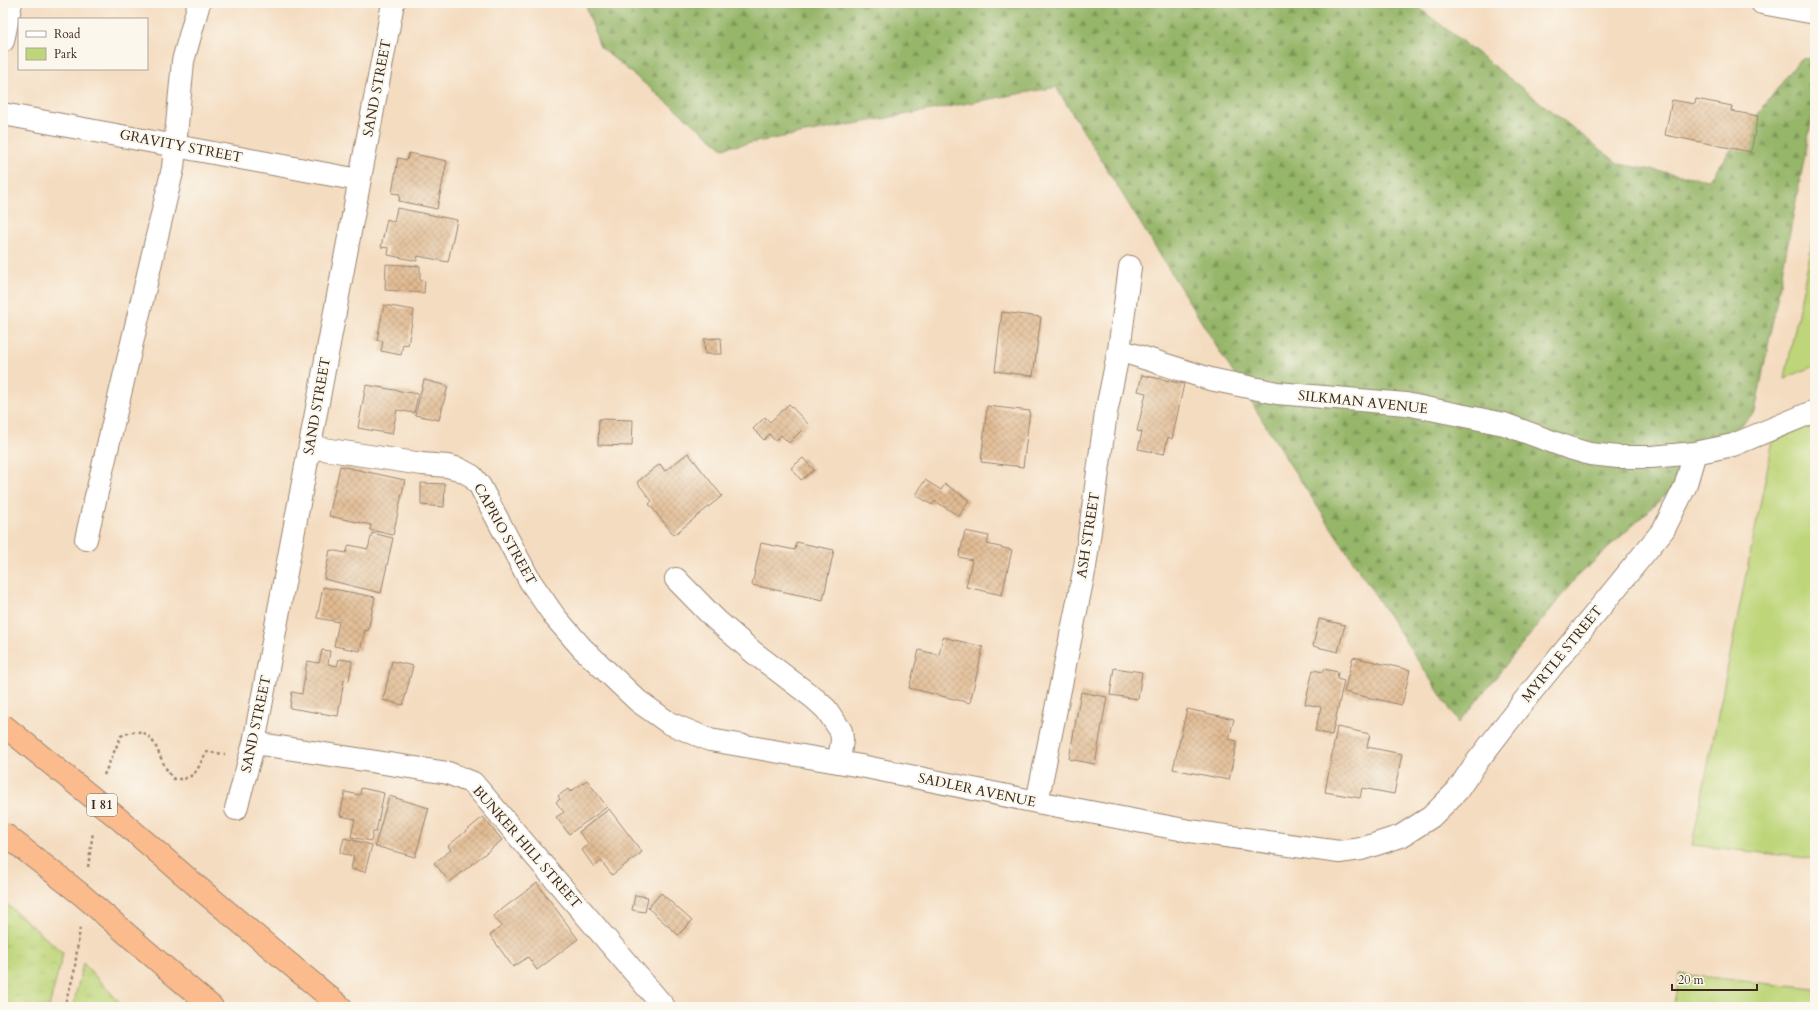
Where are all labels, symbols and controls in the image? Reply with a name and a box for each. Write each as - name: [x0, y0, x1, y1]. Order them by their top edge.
- legend: [18, 18, 148, 70]
- text: Road: [54, 26, 81, 42]
- street label: SAND STREET: [358, 38, 396, 138]
- text: Park: [54, 46, 78, 62]
- street label: GRAVITY STREET: [118, 125, 244, 167]
- street label: SAND STREET: [299, 356, 335, 456]
- street label: SILKMAN AVENUE: [1297, 386, 1429, 418]
- street label: CAPRIO STREET: [469, 480, 541, 588]
- street label: ASH STREET: [1072, 491, 1104, 579]
- street label: MYRTLE STREET: [1517, 602, 1607, 706]
- street label: SAND STREET: [236, 674, 276, 774]
- street label: SADLER AVENUE: [916, 768, 1038, 812]
- street label: BUNKER HILL STREET: [468, 781, 586, 913]
- road number: I 81: [87, 794, 117, 816]
- scale bar: [1672, 966, 1757, 992]
- text: 20 m: [1678, 972, 1705, 988]

